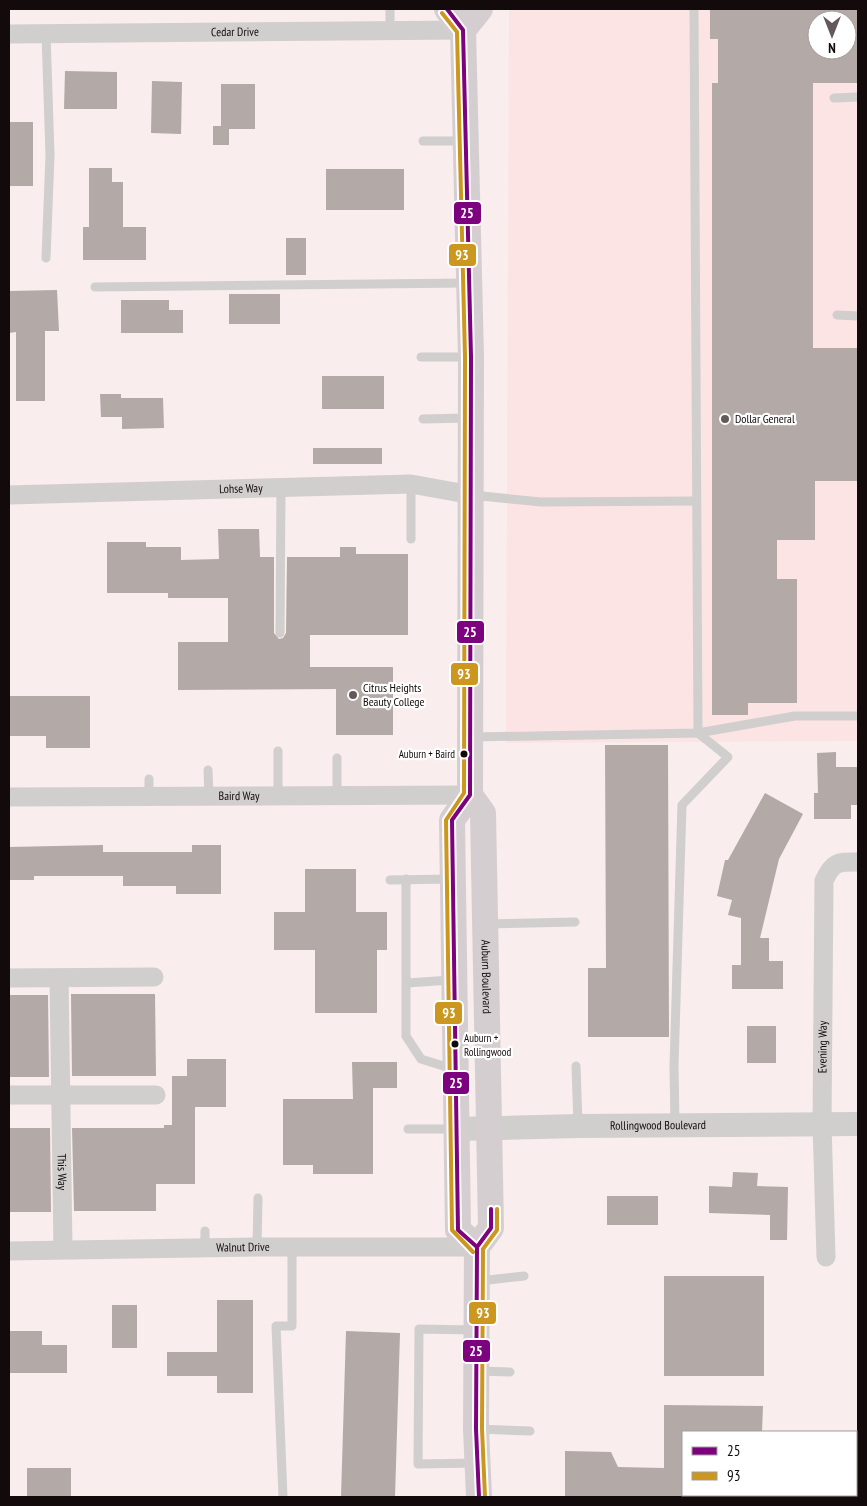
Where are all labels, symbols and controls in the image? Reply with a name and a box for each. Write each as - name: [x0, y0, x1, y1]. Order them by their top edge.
- north arrow: [807, 10, 857, 60]
- street label: Cedar Drive: [211, 24, 259, 39]
- text: N: [828, 39, 836, 57]
- line badge: 25: [453, 201, 482, 225]
- text: 25: [460, 204, 474, 222]
- line badge: 93: [448, 243, 477, 267]
- text: 93: [455, 246, 469, 264]
- place label: Dollar General: [735, 411, 795, 426]
- marker: Dollar General: [719, 413, 731, 425]
- street label: Lohse Way: [219, 480, 263, 496]
- line badge: 25: [456, 620, 485, 644]
- text: 25: [463, 623, 477, 641]
- line badge: 93: [450, 662, 479, 686]
- text: 93: [457, 665, 471, 683]
- place label: Citrus Heights Beauty College: [363, 680, 425, 709]
- marker: Citrus Heights Beauty College: [347, 689, 359, 701]
- place label: Auburn + Baird: [399, 747, 455, 761]
- marker: Auburn + Baird: [459, 749, 469, 759]
- street label: Baird Way: [219, 788, 260, 803]
- street label: Auburn Boulevard: [478, 940, 495, 1014]
- line badge: 93: [434, 1001, 463, 1025]
- text: 93: [442, 1004, 456, 1022]
- street label: Evening Way: [814, 1020, 830, 1073]
- place label: Auburn + Rollingwood: [464, 1031, 512, 1059]
- marker: Auburn + Rollingwood: [450, 1039, 460, 1049]
- line badge: 25: [442, 1071, 470, 1095]
- text: 25: [449, 1074, 463, 1092]
- street label: Rollingwood Boulevard: [610, 1117, 706, 1133]
- street label: This Way: [55, 1154, 70, 1191]
- street label: Walnut Drive: [216, 1239, 270, 1255]
- line badge: 93: [468, 1301, 497, 1325]
- text: 93: [476, 1304, 490, 1322]
- line badge: 25: [462, 1339, 491, 1363]
- text: 25: [469, 1342, 483, 1360]
- legend: [682, 1431, 857, 1496]
- text: 25: [727, 1441, 741, 1460]
- text: 93: [727, 1466, 741, 1485]

